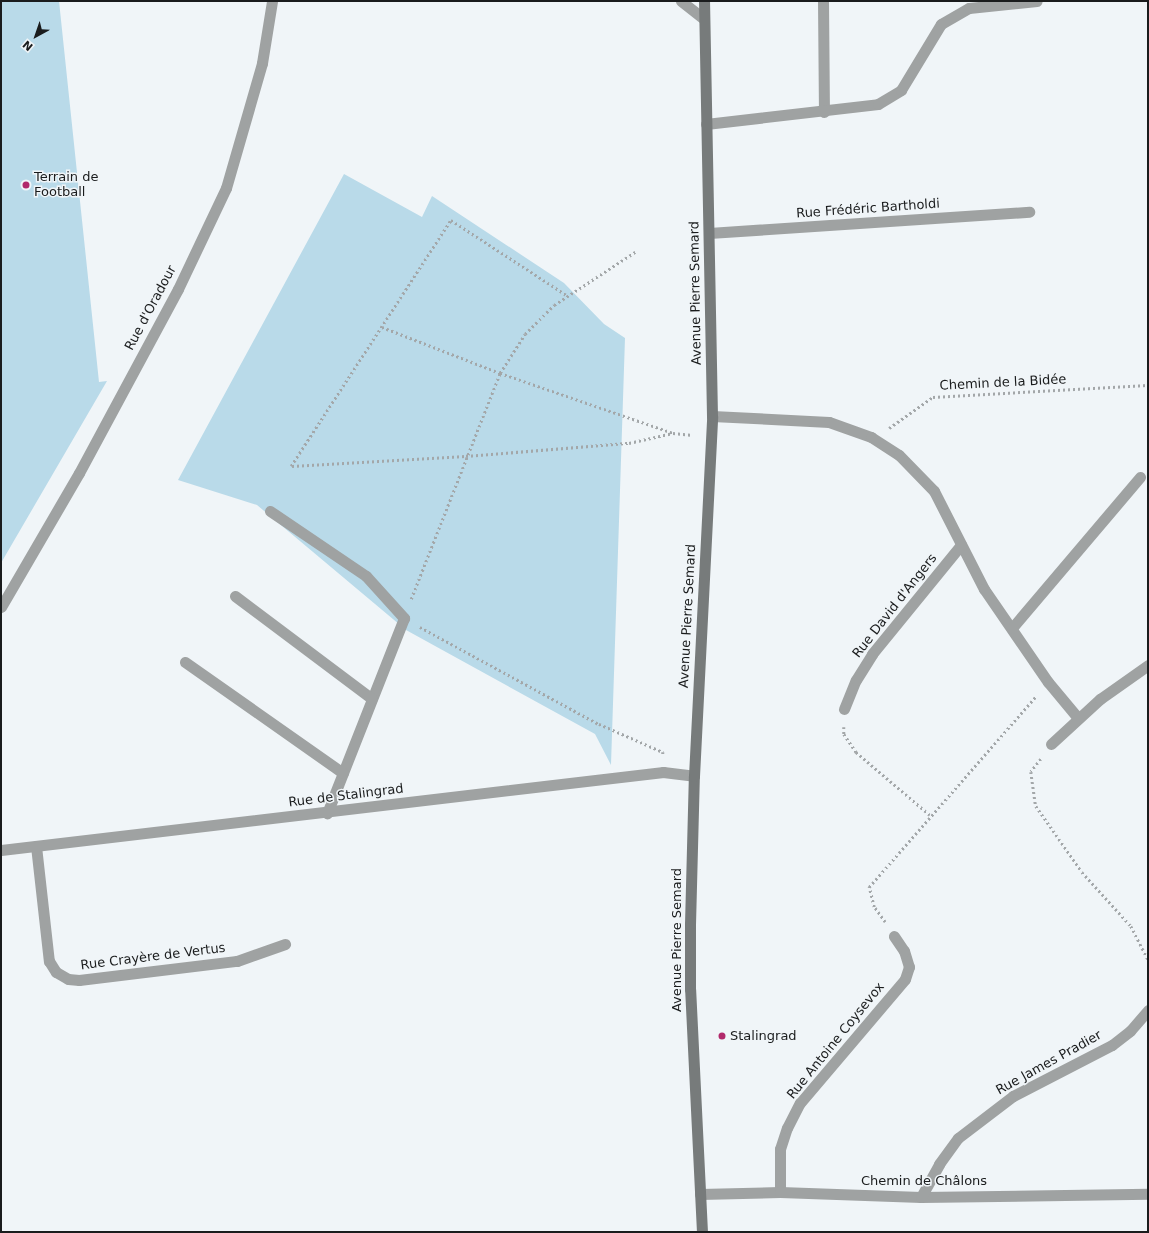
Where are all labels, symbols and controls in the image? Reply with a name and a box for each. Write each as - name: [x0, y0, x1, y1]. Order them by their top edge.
- north arrow: [16, 16, 56, 56]
- text: N: [20, 38, 36, 54]
- place label: Terrain de Football: [34, 170, 98, 201]
- marker: Terrain de Football: [21, 180, 31, 190]
- street label: Rue Frédéric Bartholdi: [796, 196, 940, 222]
- street label: Avenue Pierre Semard: [687, 221, 705, 365]
- street label: Rue d'Oradour: [122, 263, 180, 353]
- street label: Chemin de la Bidée: [939, 372, 1067, 394]
- street label: Avenue Pierre Semard: [676, 544, 700, 688]
- street label: Rue David d'Angers: [850, 551, 940, 661]
- street label: Rue de Stalingrad: [288, 781, 404, 811]
- street label: Avenue Pierre Semard: [669, 868, 685, 1012]
- street label: Rue Crayère de Vertus: [80, 940, 226, 974]
- street label: Rue Antoine Coysevox: [784, 980, 888, 1102]
- street label: Rue James Pradier: [993, 1027, 1105, 1099]
- place label: Stalingrad: [730, 1028, 797, 1044]
- marker: Stalingrad: [717, 1031, 727, 1041]
- street label: Chemin de Châlons: [861, 1173, 987, 1189]

